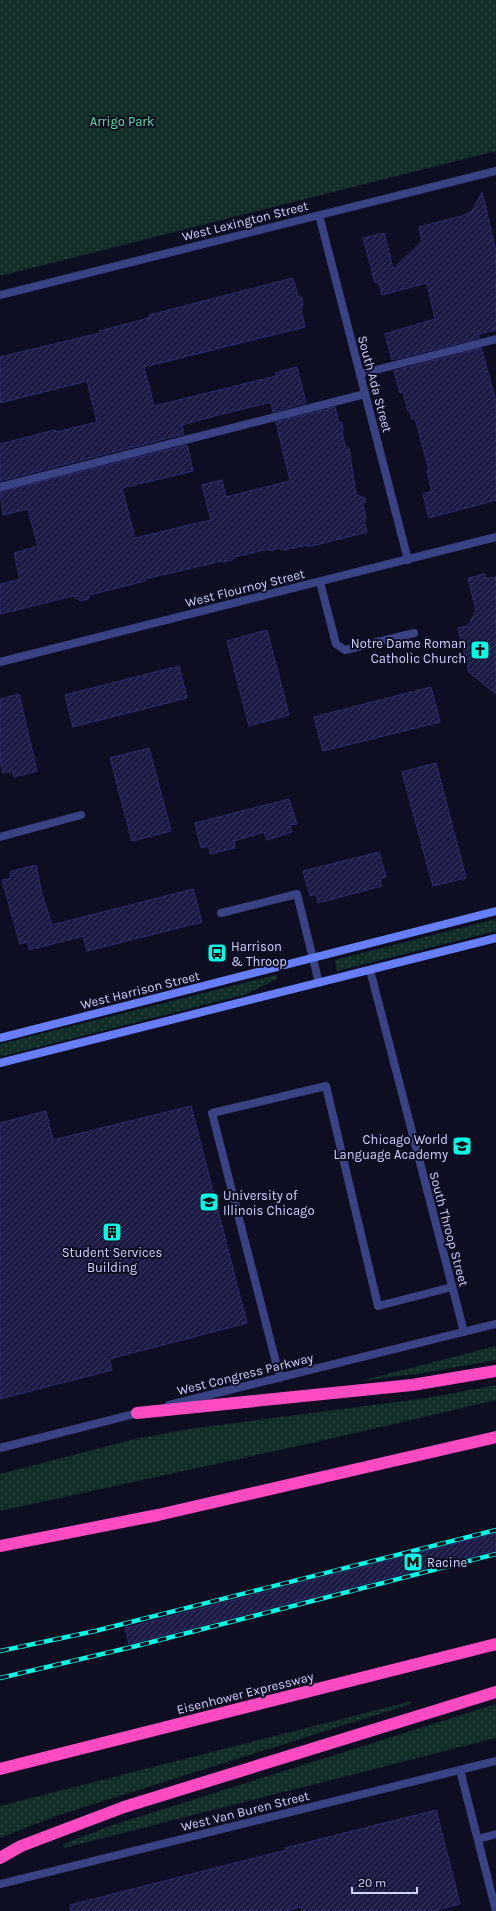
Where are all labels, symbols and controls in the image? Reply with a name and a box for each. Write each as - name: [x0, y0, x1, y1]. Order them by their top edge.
- park label: Arrigo Park: [90, 114, 154, 129]
- street label: West Lexington Street: [180, 198, 310, 244]
- street label: South Ada Street: [355, 334, 395, 434]
- street label: West Flournoy Street: [184, 566, 306, 610]
- place label: Notre Dame Roman Catholic Church: [351, 636, 466, 666]
- church icon: Notre Dame Roman Catholic Church: [469, 639, 491, 661]
- place label: Harrison & Throop: [231, 939, 287, 969]
- bus stop icon: Harrison & Throop: [206, 942, 228, 964]
- street label: West Harrison Street: [79, 968, 201, 1012]
- place label: Chicago World Language Academy: [334, 1132, 448, 1162]
- school or university icon: Chicago World Language Academy: [451, 1135, 473, 1157]
- street label: South Throop Street: [426, 1170, 472, 1288]
- place label: University of Illinois Chicago: [223, 1188, 315, 1218]
- school or university icon: University of Illinois Chicago: [198, 1191, 220, 1213]
- building icon: Student Services Building: [101, 1221, 123, 1243]
- place label: Student Services Building: [62, 1245, 162, 1275]
- street label: West Congress Parkway: [175, 1350, 315, 1398]
- metro station icon: Racine: [402, 1551, 424, 1573]
- place label: Racine: [427, 1555, 468, 1570]
- street label: Eisenhower Expressway: [175, 1669, 315, 1717]
- street label: West Van Buren Street: [179, 1788, 311, 1834]
- scale bar: [352, 1869, 417, 1895]
- text: 20 m: [358, 1876, 386, 1890]

